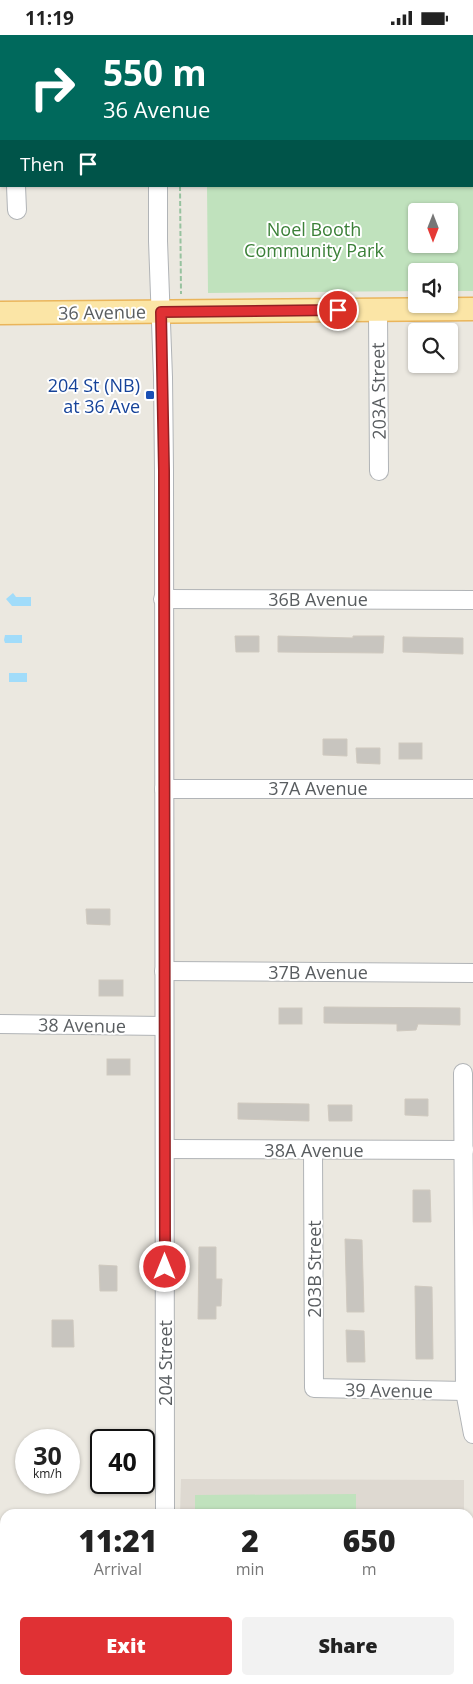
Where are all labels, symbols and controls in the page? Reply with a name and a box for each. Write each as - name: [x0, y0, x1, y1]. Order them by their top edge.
- text: 11:19: [25, 5, 74, 31]
- text: 550 m: [103, 49, 207, 96]
- icon: right: [20, 55, 85, 120]
- text: 36 Avenue: [103, 94, 210, 124]
- icon: arrive: [74, 150, 102, 178]
- text: Then: [20, 151, 64, 177]
- north arrow: [408, 203, 458, 253]
- map controls: [408, 203, 458, 373]
- park label: Noel Booth Community Park: [244, 217, 384, 262]
- button: sound: [408, 263, 458, 313]
- pin: [317, 289, 359, 331]
- icon: arrive: [324, 296, 352, 324]
- street label: 36 Avenue: [58, 299, 146, 325]
- button: search: [408, 323, 458, 373]
- street label: 203A Street: [365, 342, 391, 440]
- place label: 204 St (NB) at 36 Ave: [48, 373, 140, 418]
- marker: 204 St (NB) at 36 Ave: [144, 389, 156, 401]
- street label: 36B Avenue: [268, 587, 368, 611]
- street label: 37A Avenue: [268, 776, 368, 800]
- street label: 37B Avenue: [268, 960, 368, 984]
- street label: 38 Avenue: [38, 1012, 126, 1038]
- street label: 38A Avenue: [264, 1138, 364, 1162]
- street label: 203B Street: [302, 1220, 326, 1318]
- position arrow: [138, 1240, 190, 1292]
- street label: 204 Street: [153, 1320, 177, 1406]
- street label: 39 Avenue: [345, 1377, 433, 1403]
- speed limit sign: 40: [90, 1429, 155, 1494]
- text: 30: [33, 1438, 62, 1472]
- text: km/h: [33, 1465, 62, 1482]
- text: 11:21: [78, 1520, 157, 1561]
- text: 2: [241, 1520, 259, 1561]
- text: 650: [343, 1520, 396, 1561]
- text: Arrival: [94, 1558, 142, 1580]
- text: min: [236, 1558, 264, 1580]
- text: m: [362, 1558, 377, 1580]
- button: Exit: [20, 1617, 232, 1675]
- button: Share: [242, 1617, 454, 1675]

